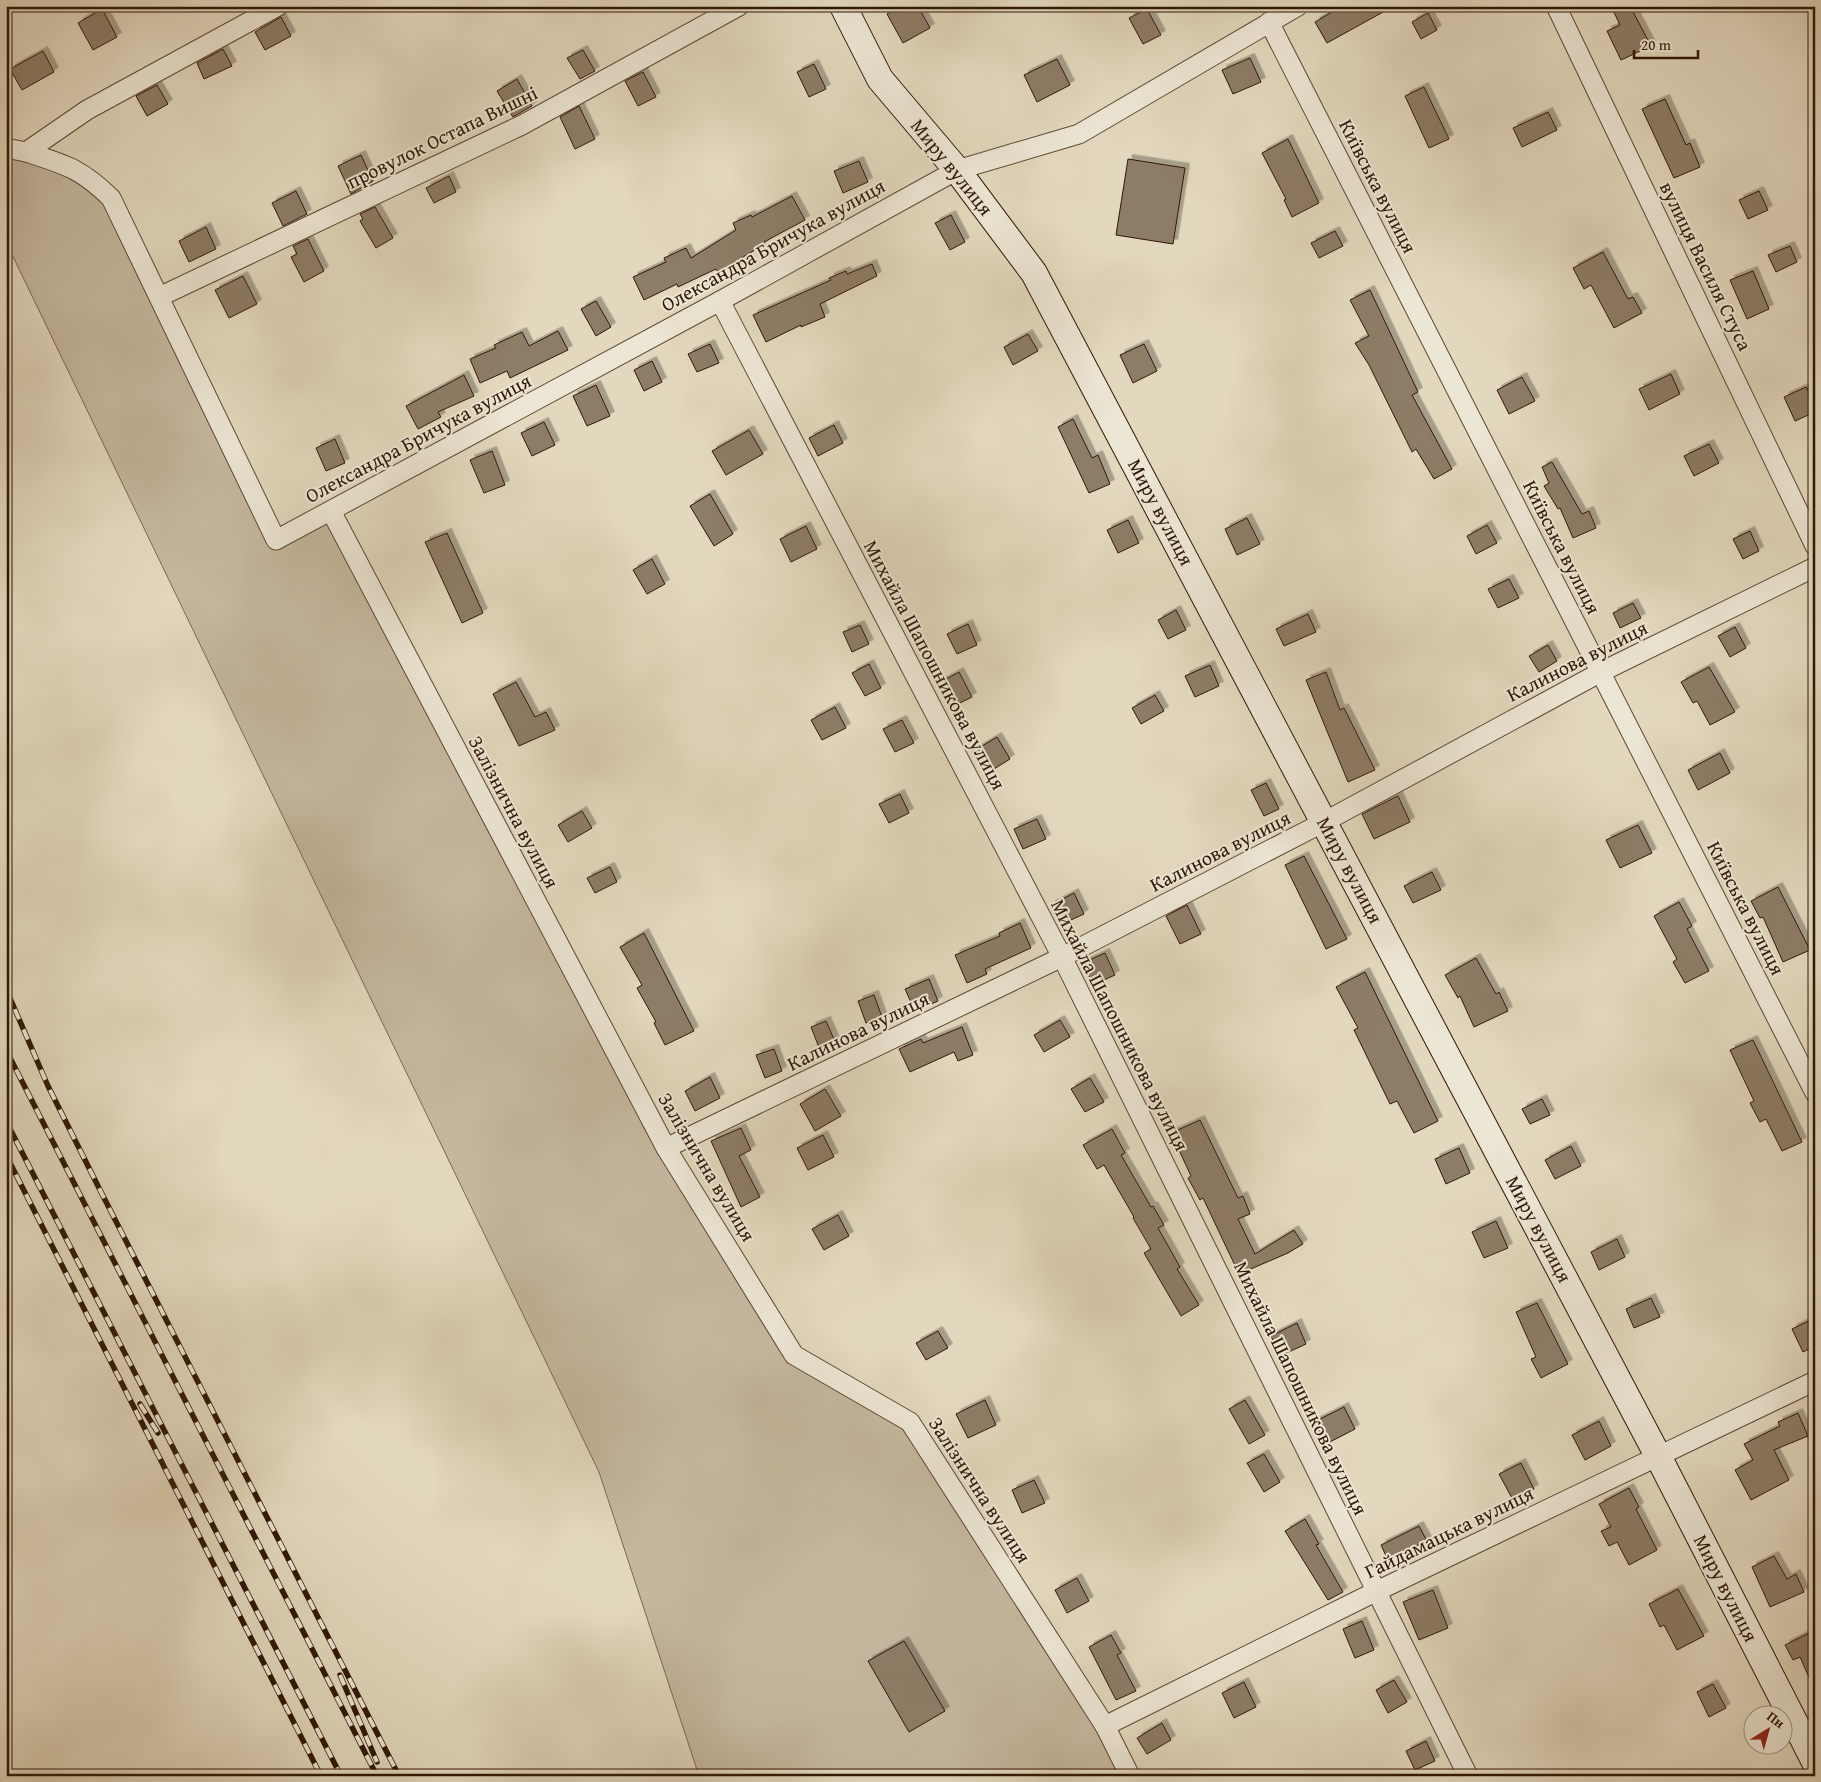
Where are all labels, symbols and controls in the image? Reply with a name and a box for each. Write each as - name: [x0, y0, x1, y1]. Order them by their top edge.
- scale bar: [1634, 28, 1697, 60]
- text: 20 m: [1641, 34, 1672, 55]
- street label: провулок Остапа Вишні: [341, 77, 543, 195]
- street label: Миру вулиця: [904, 112, 1001, 221]
- street label: Київська вулиця: [1332, 114, 1425, 258]
- street label: Олександра Бричука вулиця: [655, 171, 890, 318]
- street label: вулиця Василя Стуса: [1653, 176, 1760, 356]
- street label: Олександра Бричука вулиця: [300, 366, 536, 510]
- street label: Миру вулиця: [1121, 453, 1202, 570]
- street label: Київська вулиця: [1516, 475, 1609, 619]
- street label: Михайла Шапошникова вулиця: [857, 535, 1014, 795]
- street label: Калинова вулиця: [1501, 613, 1652, 709]
- street label: Залізнична вулиця: [462, 730, 567, 893]
- street label: Калинова вулиця: [1144, 803, 1295, 899]
- street label: Миру вулиця: [1310, 811, 1391, 928]
- street label: Київська вулиця: [1700, 836, 1793, 980]
- street label: Михайла Шапошникова вулиця: [1044, 894, 1197, 1156]
- street label: Калинова вулиця: [782, 984, 934, 1077]
- street label: Залізнична вулиця: [651, 1087, 763, 1247]
- street label: Миру вулиця: [1499, 1170, 1580, 1287]
- street label: Михайла Шапошникова вулиця: [1227, 1256, 1376, 1520]
- street label: Залізнична вулиця: [922, 1411, 1039, 1569]
- street label: Гайдамацька вулиця: [1359, 1478, 1538, 1585]
- street label: Миру вулиця: [1687, 1529, 1766, 1647]
- north arrow: [1744, 1704, 1794, 1754]
- text: Пн: [1763, 1706, 1789, 1733]

